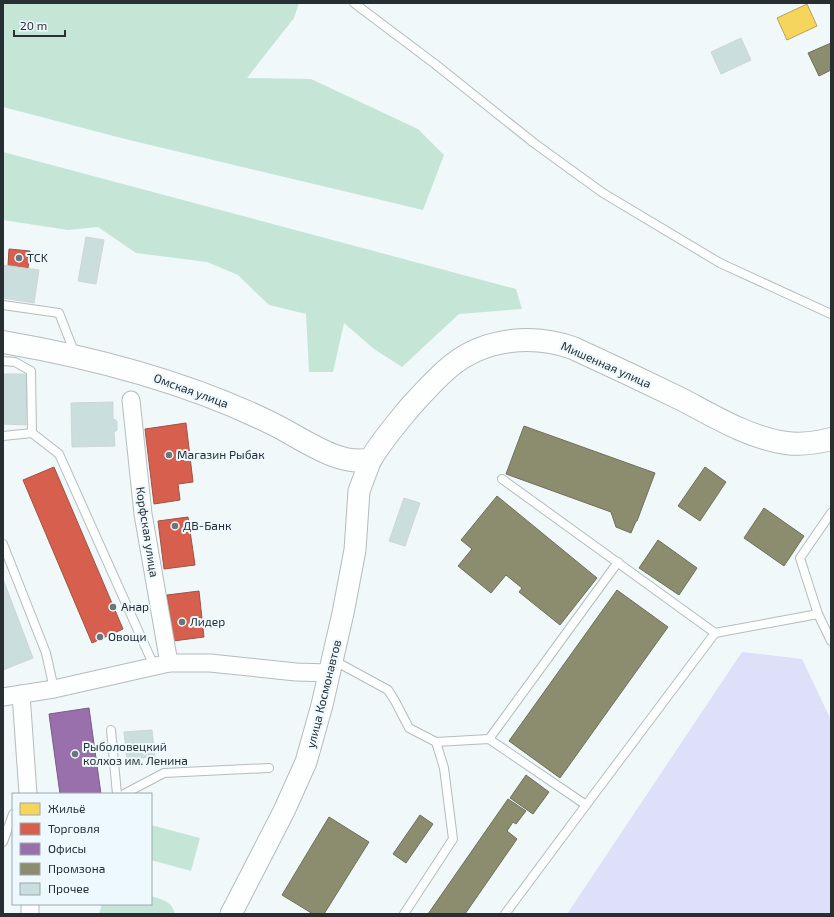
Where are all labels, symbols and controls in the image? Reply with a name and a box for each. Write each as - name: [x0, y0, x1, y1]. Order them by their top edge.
- scale bar: [14, 12, 65, 38]
- text: 20 m: [20, 18, 47, 32]
- place label: TCK: [27, 250, 48, 264]
- marker: TCK: [14, 253, 24, 263]
- street label: Мишенная улица: [559, 338, 654, 391]
- street label: Омская улица: [152, 370, 231, 411]
- place label: Магазин Рыбак: [177, 447, 265, 461]
- marker: Магазин Рыбак: [164, 450, 174, 460]
- street label: Корфская улица: [133, 486, 162, 578]
- place label: ДВ-Банк: [183, 518, 232, 532]
- marker: ДВ-Банк: [170, 521, 180, 531]
- place label: Анар: [121, 599, 149, 613]
- marker: Анар: [108, 602, 118, 612]
- place label: Лидер: [190, 614, 225, 628]
- marker: Лидер: [177, 617, 187, 627]
- place label: Овощи: [108, 629, 147, 643]
- marker: Овощи: [95, 632, 105, 642]
- street label: улица Космонавтов: [303, 638, 344, 750]
- place label: Рыболовецкий колхоз им. Ленина: [83, 739, 188, 767]
- marker: Рыболовецкий колхоз им. Ленина: [70, 749, 80, 759]
- legend: [12, 793, 152, 905]
- text: Жильё: [48, 801, 85, 815]
- text: Торговля: [48, 821, 100, 835]
- text: Офисы: [48, 841, 86, 855]
- text: Промзона: [48, 861, 105, 875]
- text: Прочее: [48, 881, 89, 895]

